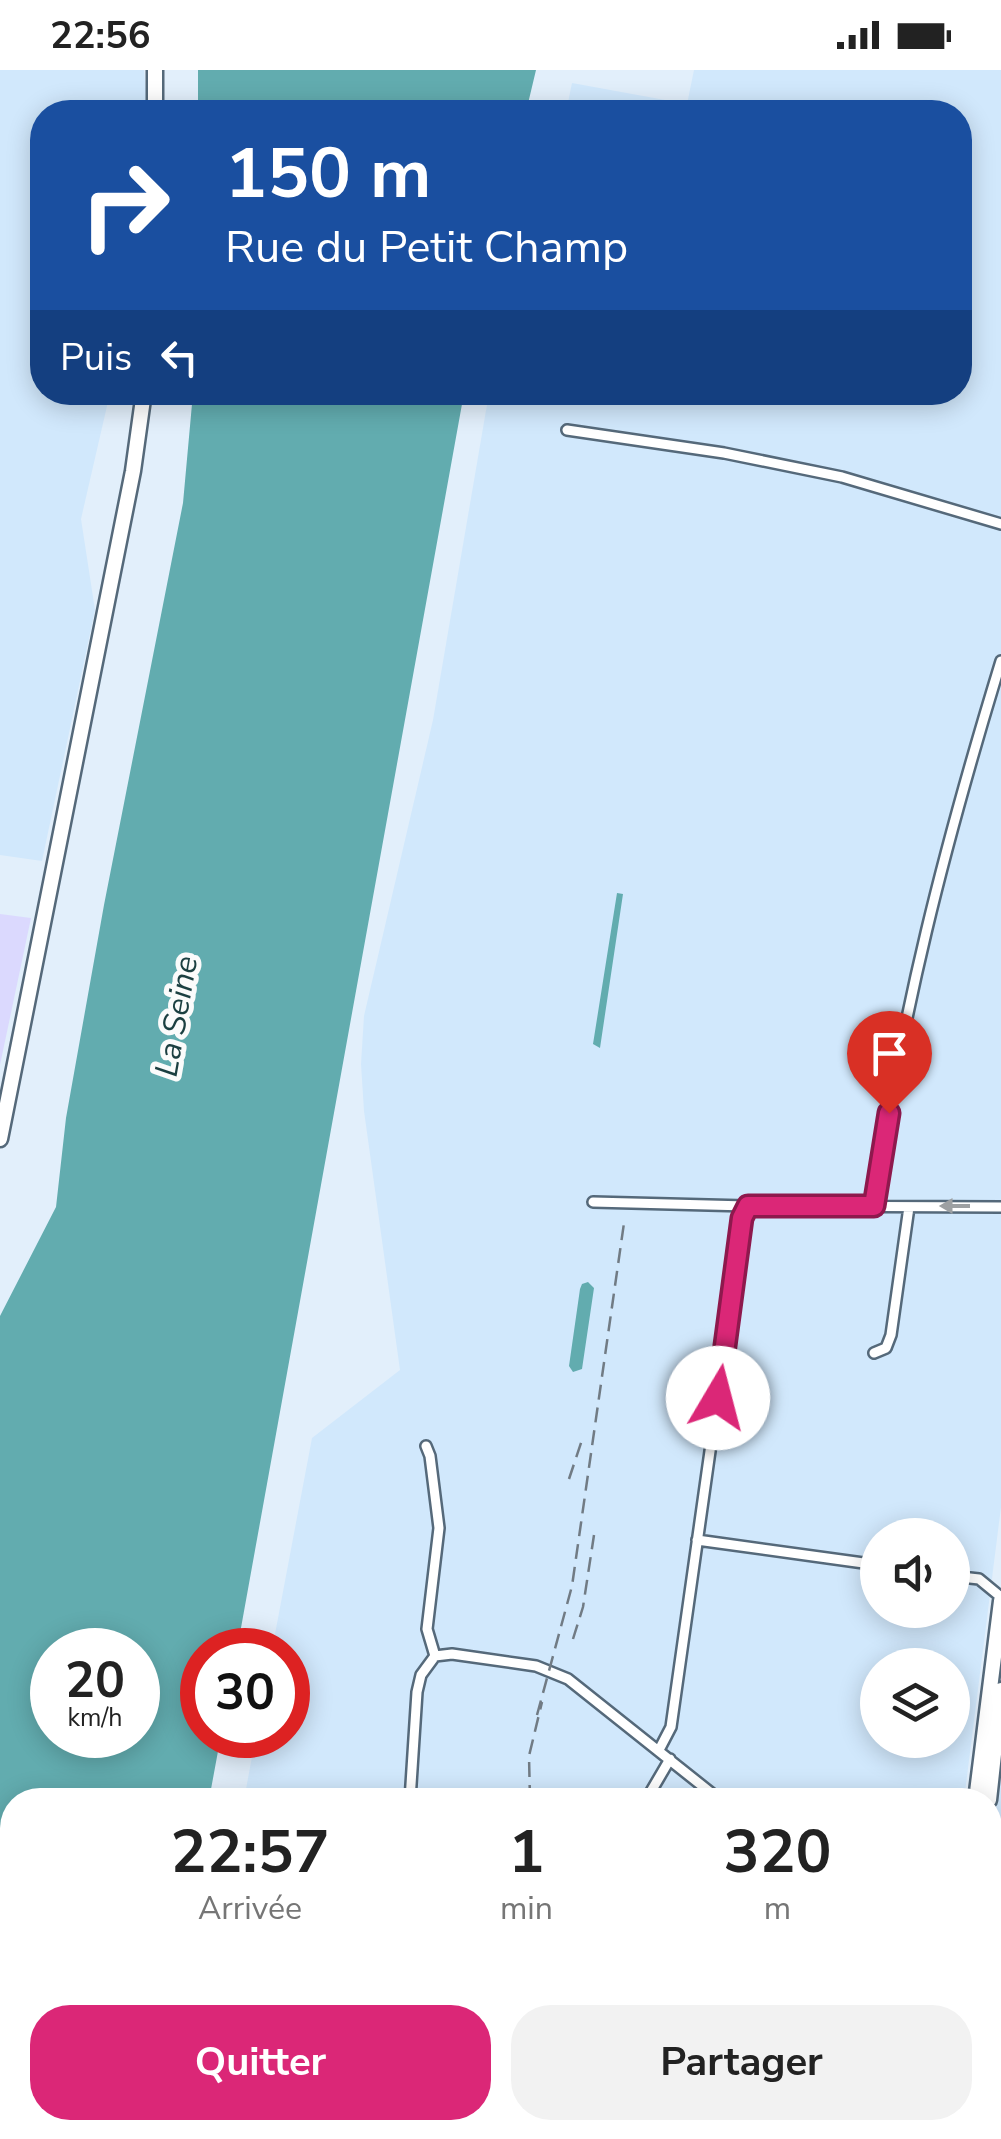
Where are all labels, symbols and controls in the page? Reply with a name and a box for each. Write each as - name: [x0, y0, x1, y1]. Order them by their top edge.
- text: 22:56: [50, 10, 151, 61]
- text: 150 m: [225, 126, 431, 222]
- icon: right: [60, 140, 190, 270]
- text: Rue du Petit Champ: [225, 217, 628, 278]
- icon: left: [152, 330, 207, 385]
- text: Puis: [60, 332, 132, 383]
- water label: La Seine: [145, 952, 208, 1080]
- pin: [847, 1011, 932, 1114]
- icon: arrive: [862, 1026, 917, 1081]
- one-way arrow: [938, 1198, 970, 1214]
- position arrow: [666, 1346, 770, 1450]
- map controls: [860, 1518, 970, 1758]
- button: sound: [860, 1518, 970, 1628]
- speed limit sign: 30: [180, 1628, 310, 1758]
- text: 20: [65, 1646, 125, 1715]
- button: layers: [860, 1648, 970, 1758]
- text: km/h: [67, 1701, 123, 1735]
- text: 22:57: [171, 1811, 329, 1893]
- text: 1: [508, 1811, 544, 1893]
- text: 320: [723, 1811, 831, 1893]
- text: Arrivée: [198, 1887, 302, 1930]
- text: min: [500, 1887, 553, 1930]
- text: m: [764, 1887, 791, 1930]
- button: Quitter: [30, 2005, 491, 2120]
- button: Partager: [511, 2005, 972, 2120]

